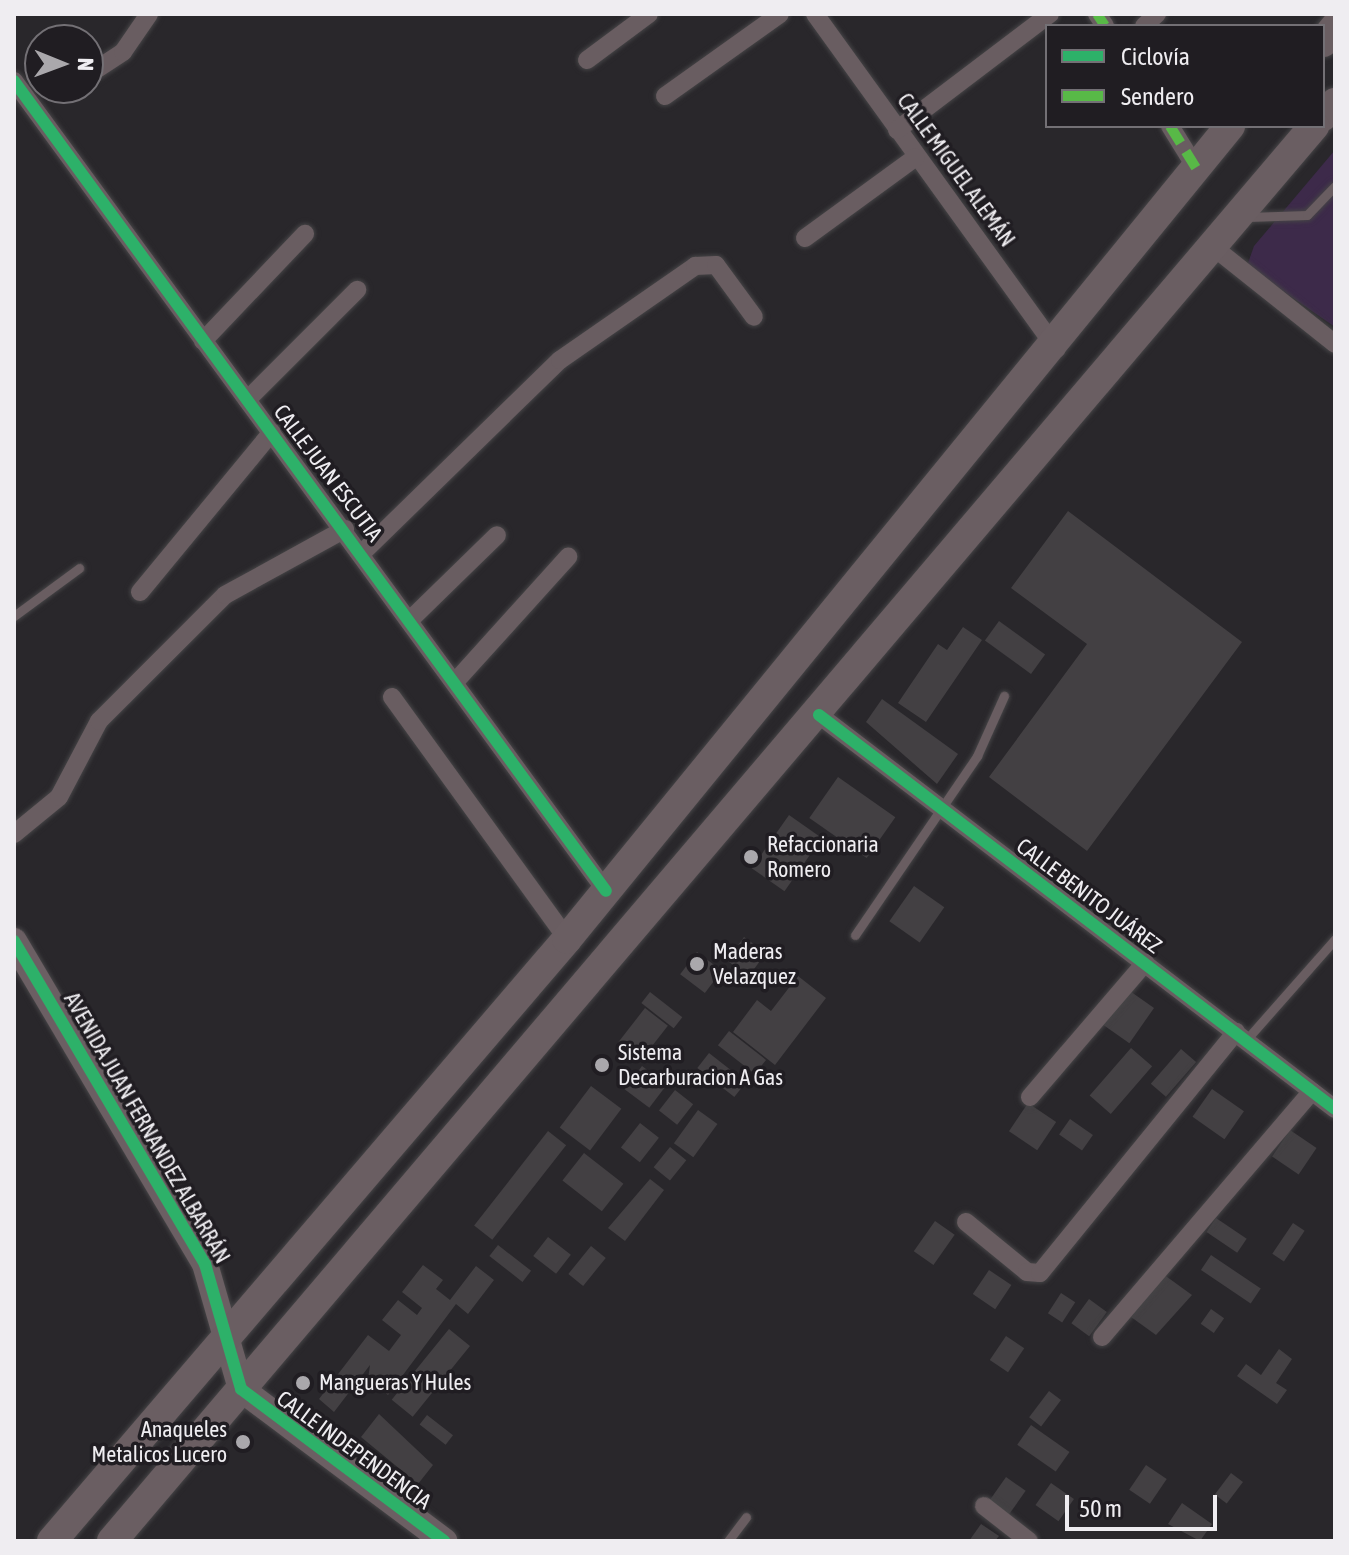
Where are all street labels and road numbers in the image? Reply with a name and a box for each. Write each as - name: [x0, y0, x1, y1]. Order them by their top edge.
- street label: CALLE MIGUEL ALEMÁN: [891, 88, 1021, 252]
- street label: CALLE JUAN ESCUTIA: [268, 399, 388, 547]
- street label: CALLE BENITO JUÁREZ: [1011, 833, 1167, 959]
- street label: AVENIDA JUAN FERNANDEZ ALBARRÁN: [58, 988, 236, 1268]
- street label: CALLE INDEPENDENCIA: [272, 1385, 436, 1515]

